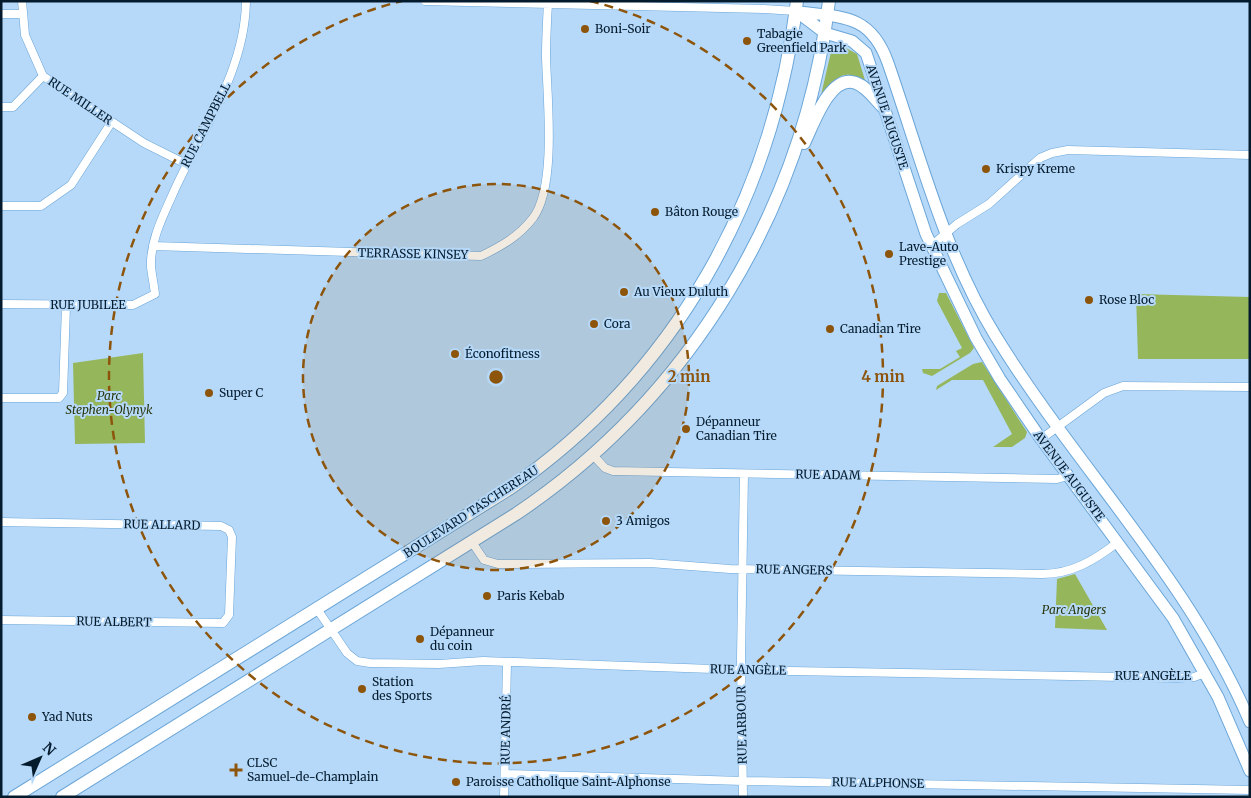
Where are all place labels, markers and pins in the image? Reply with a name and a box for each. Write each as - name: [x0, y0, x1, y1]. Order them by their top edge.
- place label: Boni-Soir: [595, 21, 651, 36]
- marker: Boni-Soir: [579, 23, 591, 35]
- place label: Tabagie Greenfield Park: [757, 26, 847, 55]
- marker: Tabagie Greenfield Park: [741, 35, 753, 47]
- place label: Krispy Kreme: [996, 161, 1075, 176]
- marker: Krispy Kreme: [980, 163, 992, 175]
- place label: Bâton Rouge: [665, 204, 738, 219]
- marker: Bâton Rouge: [649, 206, 661, 218]
- place label: Lave-Auto Prestige: [899, 239, 959, 268]
- marker: Lave-Auto Prestige: [883, 248, 895, 260]
- place label: Au Vieux Duluth: [633, 284, 728, 299]
- marker: Au Vieux Duluth: [618, 286, 630, 298]
- place label: Rose Bloc: [1099, 292, 1154, 307]
- marker: Rose Bloc: [1083, 294, 1095, 306]
- place label: Cora: [604, 316, 631, 331]
- marker: Cora: [588, 318, 600, 330]
- place label: Canadian Tire: [840, 321, 921, 336]
- marker: Canadian Tire: [824, 323, 836, 335]
- place label: Éconofitness: [465, 346, 540, 361]
- marker: Éconofitness: [449, 348, 461, 360]
- centre of rings: [487, 368, 505, 386]
- place label: Super C: [219, 385, 264, 400]
- marker: Super C: [203, 387, 215, 399]
- place label: Dépanneur Canadian Tire: [696, 414, 777, 443]
- marker: Dépanneur Canadian Tire: [680, 423, 692, 435]
- place label: 3 Amigos: [616, 513, 670, 528]
- marker: 3 Amigos: [600, 515, 612, 527]
- place label: Paris Kebab: [497, 588, 565, 603]
- marker: Paris Kebab: [481, 590, 493, 602]
- place label: Dépanneur du coin: [430, 624, 495, 653]
- marker: Dépanneur du coin: [414, 633, 426, 645]
- place label: Station des Sports: [372, 674, 432, 703]
- marker: Station des Sports: [356, 683, 368, 695]
- place label: Yad Nuts: [41, 709, 93, 724]
- marker: Yad Nuts: [26, 711, 38, 723]
- place label: CLSC Samuel-de-Champlain: [247, 755, 379, 784]
- marker: CLSC Samuel-de-Champlain: [229, 763, 243, 777]
- place label: Paroisse Catholique Saint-Alphonse: [466, 774, 670, 789]
- marker: Paroisse Catholique Saint-Alphonse: [450, 776, 462, 788]

